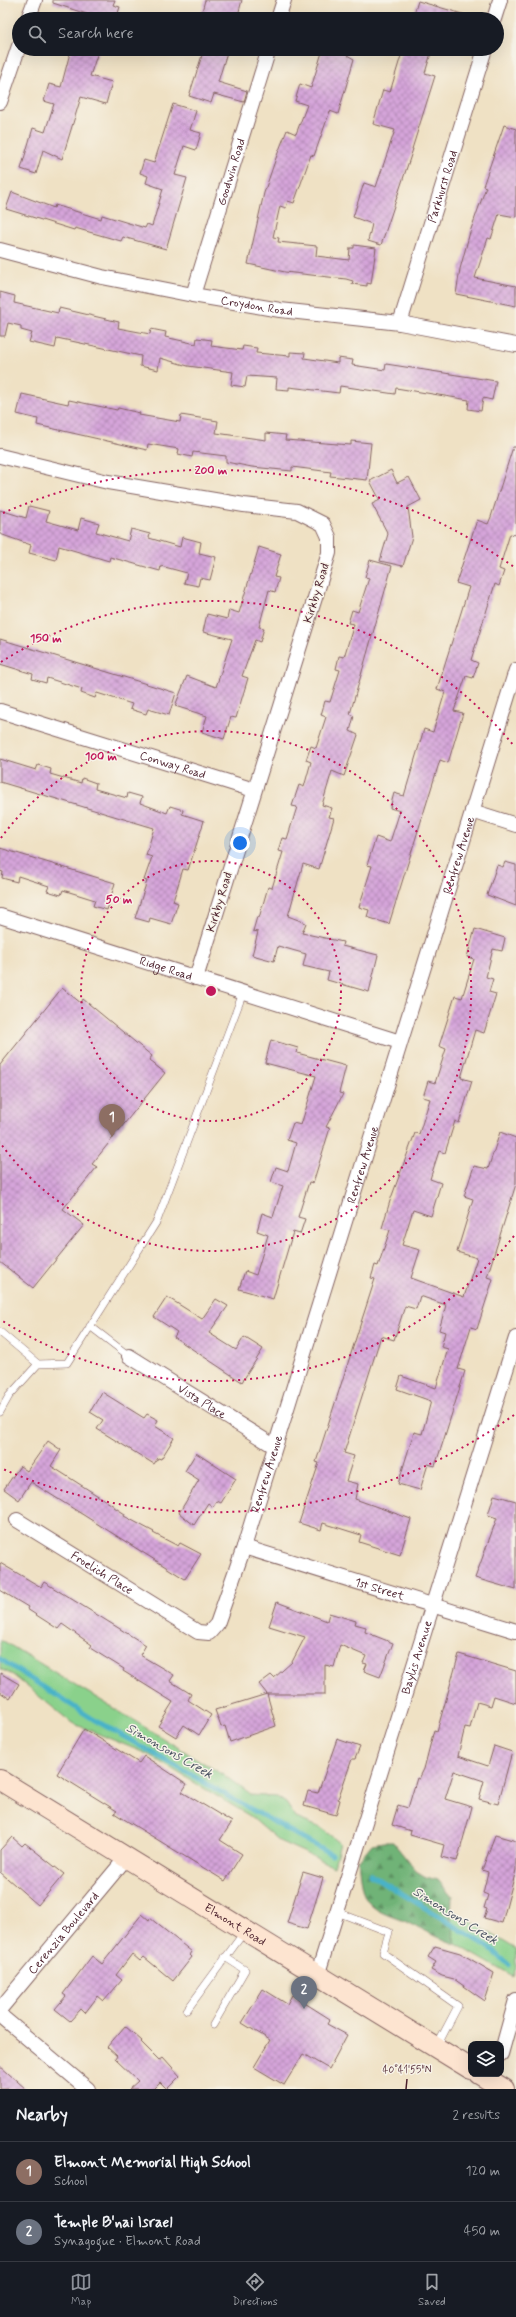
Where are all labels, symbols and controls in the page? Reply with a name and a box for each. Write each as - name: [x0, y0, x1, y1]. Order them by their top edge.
- search box: [12, 12, 504, 56]
- icon: search: [26, 23, 48, 45]
- text: Search here: [58, 24, 134, 44]
- street label: Goodwin Road: [214, 136, 250, 208]
- street label: Parkhurst Road: [425, 149, 462, 225]
- street label: Croydon Road: [219, 293, 294, 320]
- text: 200 m: [195, 463, 228, 479]
- street label: Kirkby Road: [300, 561, 334, 625]
- text: 150 m: [30, 631, 62, 647]
- street label: Conway Road: [137, 748, 208, 784]
- text: 100 m: [85, 749, 118, 765]
- street label: Renfrew Avenue: [440, 814, 479, 896]
- your location: [230, 833, 250, 853]
- street label: Kirkby Road: [203, 870, 237, 934]
- text: 50 m: [106, 892, 133, 908]
- street label: Ridge Road: [137, 953, 194, 985]
- centre of rings: [204, 984, 218, 998]
- pin: 1: [99, 1104, 125, 1137]
- street label: Renfrew Avenue: [344, 1124, 383, 1206]
- street label: Vista Place: [174, 1381, 229, 1424]
- street label: Renfrew Avenue: [248, 1433, 287, 1515]
- street label: Froelich Place: [67, 1548, 136, 1599]
- street label: 1st Street: [353, 1575, 406, 1605]
- street label: Baylis Avenue: [398, 1618, 436, 1696]
- water label: Simonsons Creek: [123, 1720, 216, 1783]
- water label: Simonsons Creek: [409, 1883, 501, 1950]
- street label: Cerenzia Boulevard: [25, 1889, 103, 1978]
- street label: Elmont Road: [201, 1900, 269, 1950]
- pin: 2: [291, 1976, 317, 2009]
- map controls: [468, 2041, 504, 2077]
- button: layers: [468, 2041, 504, 2077]
- text: 40°41'55"N: [383, 2063, 432, 2077]
- text: Nearby: [16, 2104, 68, 2126]
- text: 2 results: [453, 2107, 500, 2124]
- text: Elmont Memorial High School: [54, 2153, 251, 2173]
- text: 1: [26, 2163, 32, 2180]
- text: 120 m: [466, 2163, 500, 2180]
- text: School: [54, 2173, 88, 2190]
- text: Temple B'nai Israel: [54, 2213, 172, 2233]
- text: 2: [26, 2223, 32, 2240]
- text: 450 m: [464, 2223, 500, 2240]
- text: Synagogue · Elmont Road: [54, 2233, 201, 2250]
- tab: Map: [70, 2271, 92, 2309]
- tab: Directions: [232, 2271, 278, 2309]
- tab: Saved: [418, 2271, 446, 2309]

